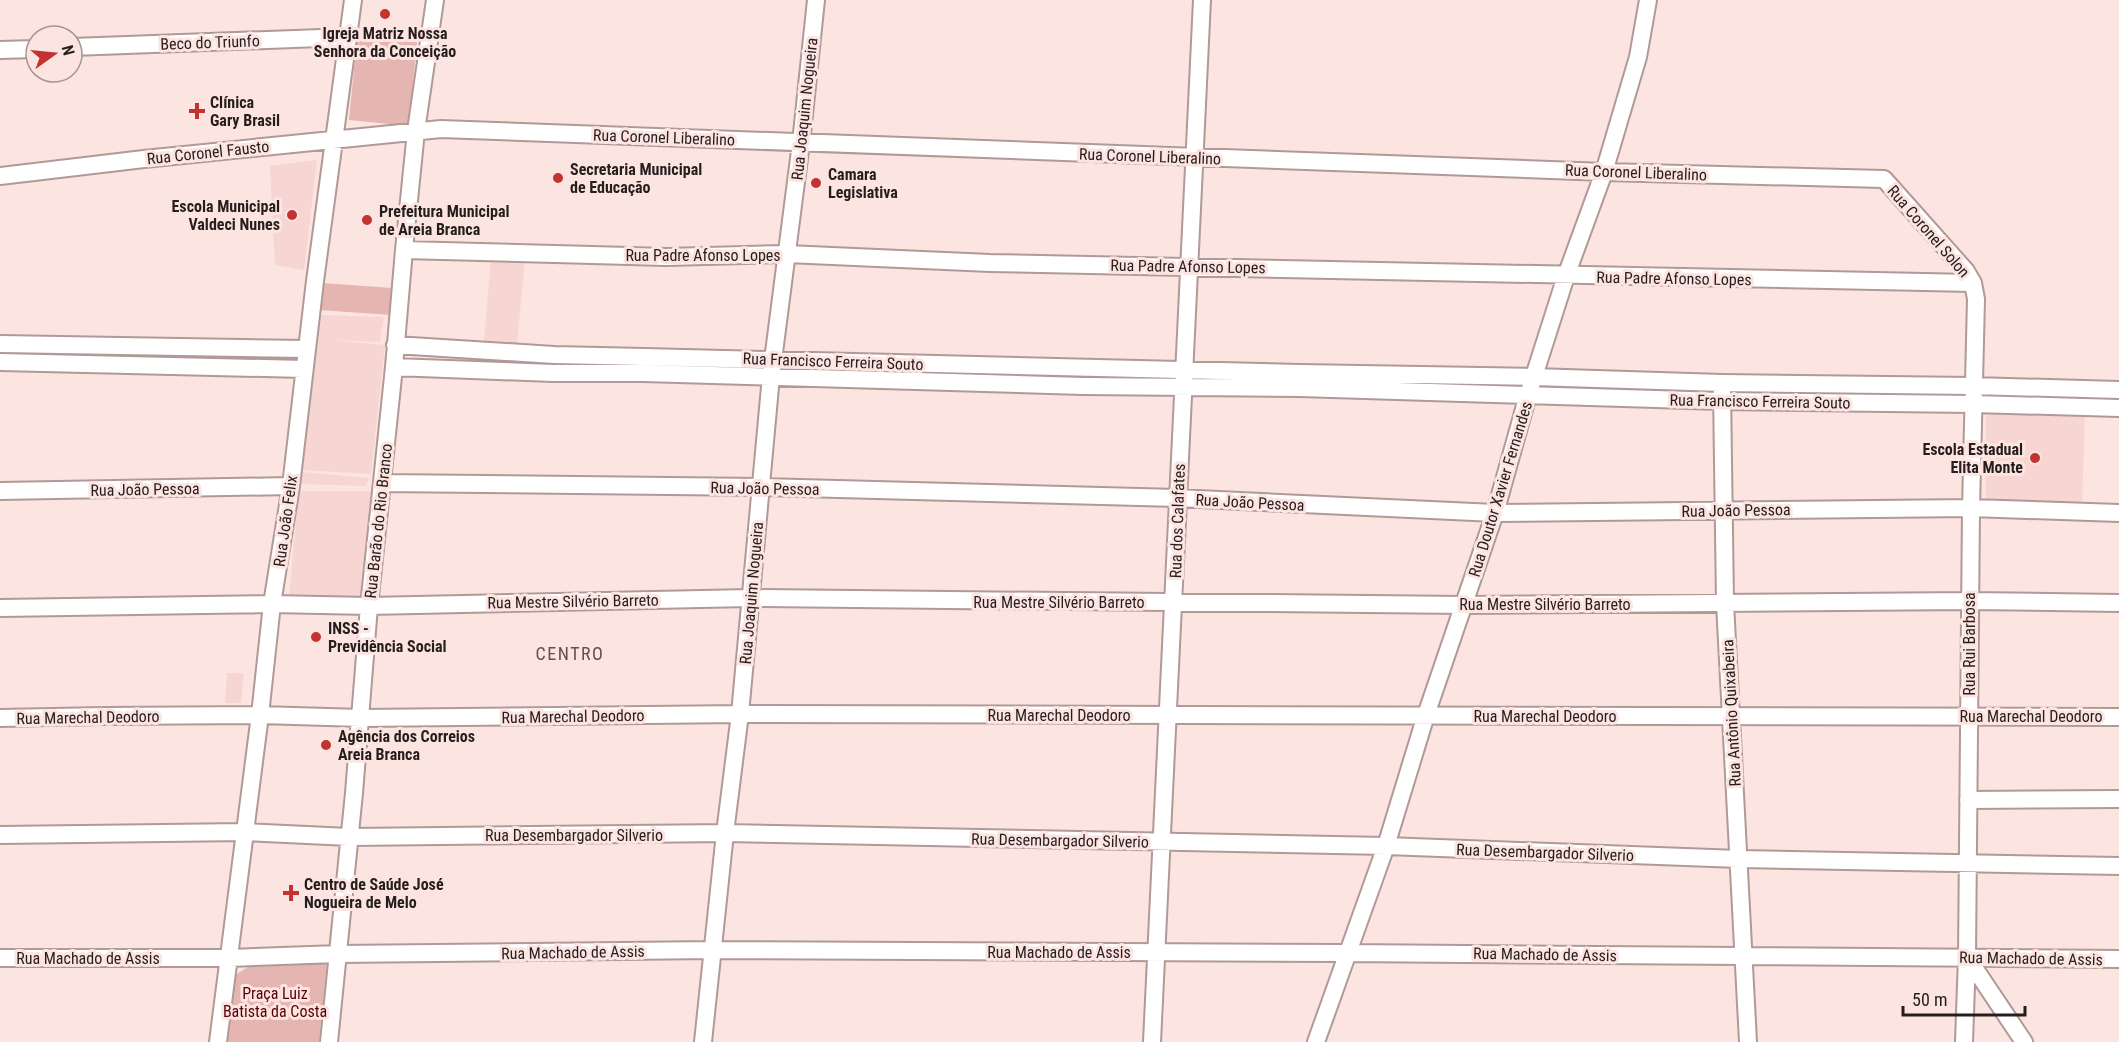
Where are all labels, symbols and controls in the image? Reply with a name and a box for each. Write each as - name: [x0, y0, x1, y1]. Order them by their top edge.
- marker: Igreja Matriz Nossa Senhora da Conceição: [378, 7, 392, 21]
- north arrow: [24, 24, 84, 84]
- place label: Igreja Matriz Nossa Senhora da Conceição: [314, 24, 456, 61]
- street label: Beco do Triunfo: [160, 31, 260, 54]
- street label: Rua Joaquim Nogueira: [788, 37, 821, 181]
- text: N: [58, 43, 78, 57]
- place label: Clínica Gary Brasil: [210, 93, 280, 130]
- marker: Clínica Gary Brasil: [188, 102, 206, 120]
- street label: Rua Coronel Liberalino: [593, 126, 735, 149]
- street label: Rua Coronel Fausto: [146, 137, 270, 168]
- street label: Rua Coronel Liberalino: [1079, 145, 1221, 168]
- place label: Secretaria Municipal de Educação: [570, 160, 702, 197]
- street label: Rua Coronel Liberalino: [1565, 161, 1707, 184]
- place label: Camara Legislativa: [828, 165, 898, 202]
- marker: Secretaria Municipal de Educação: [551, 171, 565, 185]
- marker: Camara Legislativa: [809, 176, 823, 190]
- street label: Rua Coronel Solon: [1883, 181, 1974, 281]
- place label: Escola Municipal Valdeci Nunes: [172, 197, 280, 234]
- place label: Prefeitura Municipal de Areia Branca: [379, 202, 510, 239]
- marker: Escola Municipal Valdeci Nunes: [285, 208, 299, 222]
- marker: Prefeitura Municipal de Areia Branca: [360, 213, 374, 227]
- street label: Rua Padre Afonso Lopes: [625, 246, 781, 265]
- street label: Rua Padre Afonso Lopes: [1110, 256, 1266, 277]
- street label: Rua Padre Afonso Lopes: [1596, 268, 1752, 289]
- street label: Rua Francisco Ferreira Souto: [742, 349, 924, 374]
- street label: Rua Francisco Ferreira Souto: [1669, 390, 1851, 413]
- street label: Rua Doutor Xavier Fernandes: [1465, 399, 1536, 579]
- place label: Escola Estadual Elita Monte: [1922, 440, 2023, 477]
- street label: Rua Barão do Rio Branco: [361, 443, 396, 599]
- marker: Escola Estadual Elita Monte: [2028, 451, 2042, 465]
- street label: Rua dos Calafates: [1166, 463, 1189, 579]
- street label: Rua João Felix: [270, 474, 301, 568]
- street label: Rua João Pessoa: [710, 478, 820, 499]
- street label: Rua João Pessoa: [90, 479, 200, 500]
- street label: Rua João Pessoa: [1195, 490, 1305, 515]
- street label: Rua João Pessoa: [1681, 500, 1791, 521]
- street label: Rua Joaquim Nogueira: [736, 521, 767, 665]
- street label: Rua Mestre Silvério Barreto: [487, 591, 659, 612]
- street label: Rua Rui Barbosa: [1960, 592, 1979, 696]
- street label: Rua Mestre Silvério Barreto: [973, 593, 1145, 612]
- street label: Rua Mestre Silvério Barreto: [1459, 595, 1631, 614]
- place label: INSS - Previdência Social: [328, 619, 447, 656]
- marker: INSS - Previdência Social: [309, 630, 323, 644]
- street label: Rua Antônio Quixabeira: [1718, 639, 1745, 787]
- district label: CENTRO: [536, 643, 604, 664]
- street label: Rua Marechal Deodoro: [501, 706, 645, 727]
- street label: Rua Marechal Deodoro: [987, 706, 1131, 725]
- street label: Rua Marechal Deodoro: [16, 707, 160, 728]
- street label: Rua Marechal Deodoro: [1473, 707, 1617, 726]
- street label: Rua Marechal Deodoro: [1959, 707, 2103, 726]
- place label: Agência dos Correios Areia Branca: [338, 727, 475, 764]
- marker: Agência dos Correios Areia Branca: [319, 738, 333, 752]
- street label: Rua Desembargador Silverio: [485, 826, 663, 845]
- street label: Rua Desembargador Silverio: [971, 829, 1149, 852]
- street label: Rua Desembargador Silverio: [1456, 840, 1634, 865]
- place label: Centro de Saúde José Nogueira de Melo: [304, 875, 444, 912]
- marker: Centro de Saúde José Nogueira de Melo: [282, 884, 300, 902]
- street label: Rua Machado de Assis: [501, 942, 645, 963]
- street label: Rua Machado de Assis: [987, 943, 1131, 962]
- street label: Rua Machado de Assis: [1473, 944, 1617, 965]
- street label: Rua Machado de Assis: [1959, 948, 2103, 969]
- street label: Rua Machado de Assis: [16, 949, 160, 968]
- scale bar: [1903, 979, 2024, 1017]
- park label: Praça Luiz Batista da Costa: [223, 984, 327, 1021]
- text: 50 m: [1912, 989, 1947, 1010]

